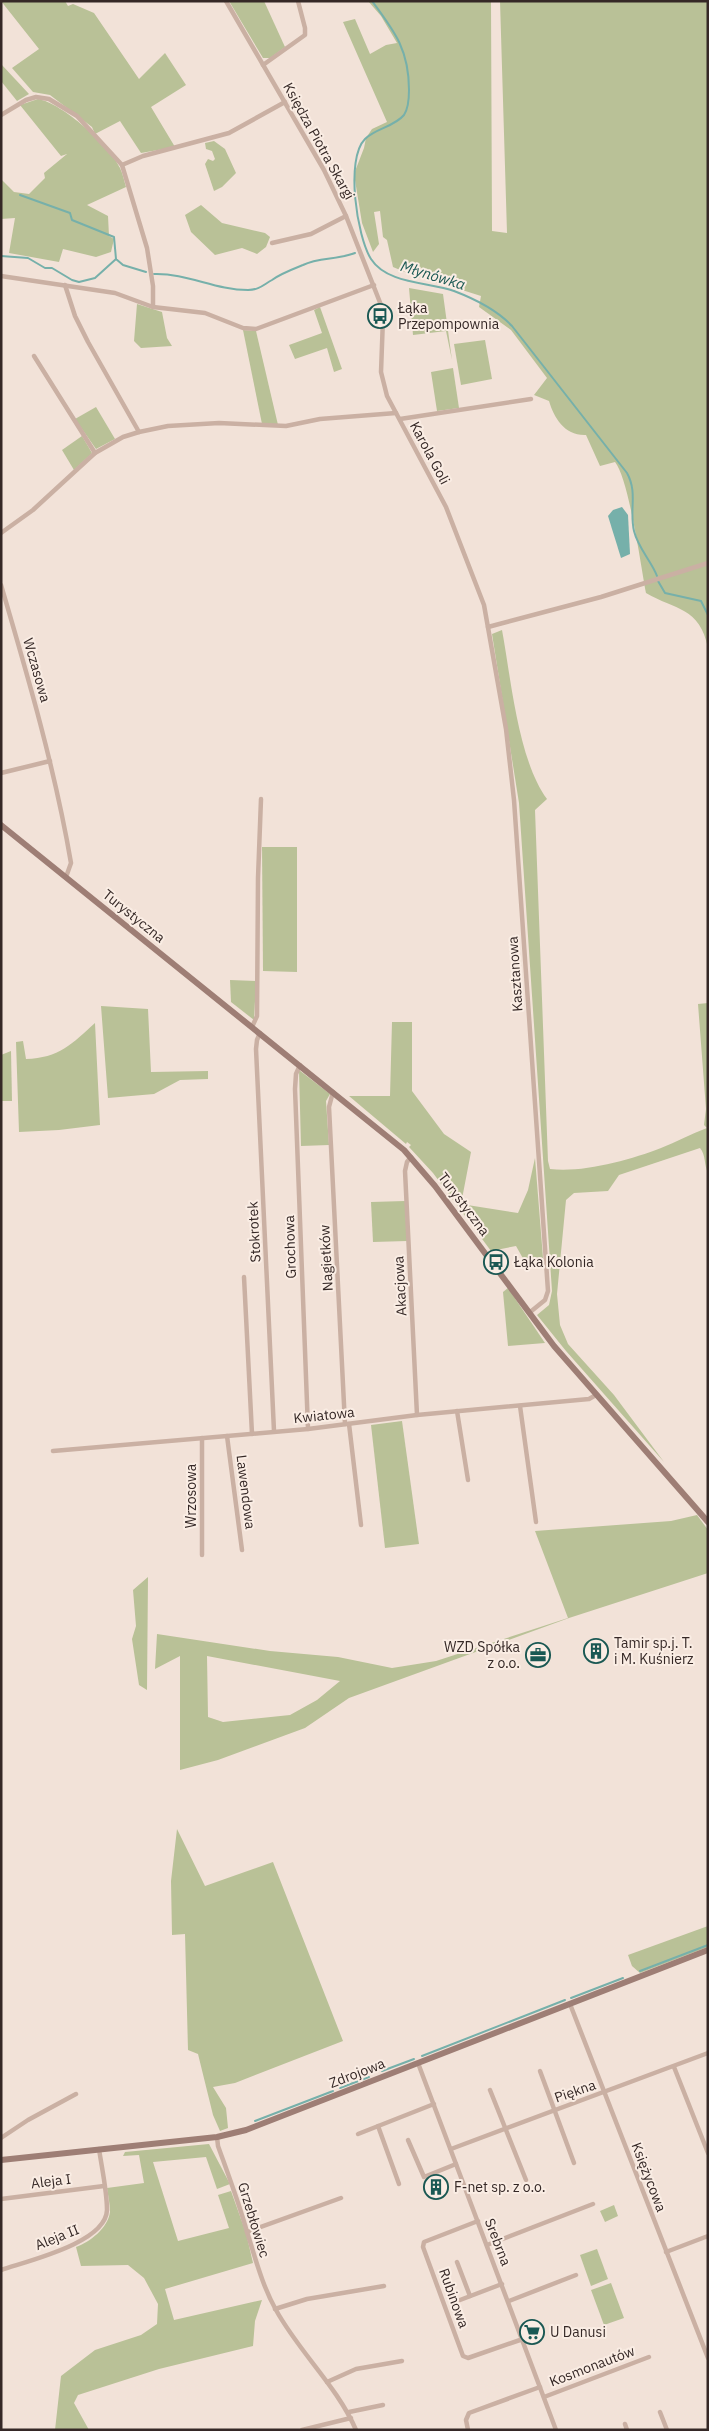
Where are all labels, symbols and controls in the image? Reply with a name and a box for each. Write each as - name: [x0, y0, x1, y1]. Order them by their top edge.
- street label: Księdza Piotra Skargi: [279, 79, 359, 203]
- water label: Młynówka: [398, 256, 468, 294]
- place label: Łąka Przepompownia: [397, 299, 500, 333]
- bus stop icon: Łąka Przepompownia: [367, 303, 393, 329]
- street label: Karola Goli: [406, 419, 454, 487]
- street label: Wczasowa: [19, 636, 55, 705]
- street label: Turystyczna: [99, 885, 169, 947]
- street label: Kasztanowa: [503, 935, 527, 1012]
- street label: Turystyczna: [434, 1169, 494, 1240]
- street label: Stokrotek: [243, 1200, 265, 1263]
- street label: Grochowa: [280, 1214, 300, 1279]
- street label: Nagietków: [315, 1224, 337, 1292]
- bus stop icon: Łąka Kolonia: [483, 1249, 509, 1275]
- place label: Łąka Kolonia: [513, 1253, 594, 1271]
- street label: Akacjowa: [389, 1255, 411, 1317]
- street label: Kwiatowa: [293, 1403, 356, 1427]
- street label: Lawendowa: [233, 1454, 260, 1531]
- street label: Wrzosowa: [182, 1463, 200, 1528]
- place label: Tamir sp.j. T. i M. Kuśnierz: [614, 1634, 694, 1668]
- place label: WZD Spółka z o.o.: [444, 1638, 521, 1672]
- building icon: Tamir sp.j. T. i M. Kuśnierz: [583, 1638, 609, 1664]
- office icon: WZD Spółka z o.o.: [525, 1642, 551, 1668]
- street label: Zdrojowa: [326, 2054, 388, 2092]
- street label: Piękna: [552, 2075, 599, 2106]
- street label: Księżycowa: [628, 2140, 671, 2215]
- street label: Aleja I: [30, 2170, 72, 2192]
- building icon: F-net sp. z o.o.: [423, 2174, 449, 2200]
- place label: F-net sp. z o.o.: [454, 2178, 545, 2196]
- street label: Grzebłowiec: [234, 2180, 274, 2260]
- street label: Srebrna: [481, 2216, 515, 2269]
- street label: Aleja II: [32, 2220, 82, 2254]
- street label: Rubinowa: [435, 2266, 473, 2331]
- supermarket icon: U Danusi: [519, 2319, 545, 2345]
- place label: U Danusi: [550, 2323, 606, 2341]
- street label: Kosmonautów: [547, 2341, 637, 2391]

